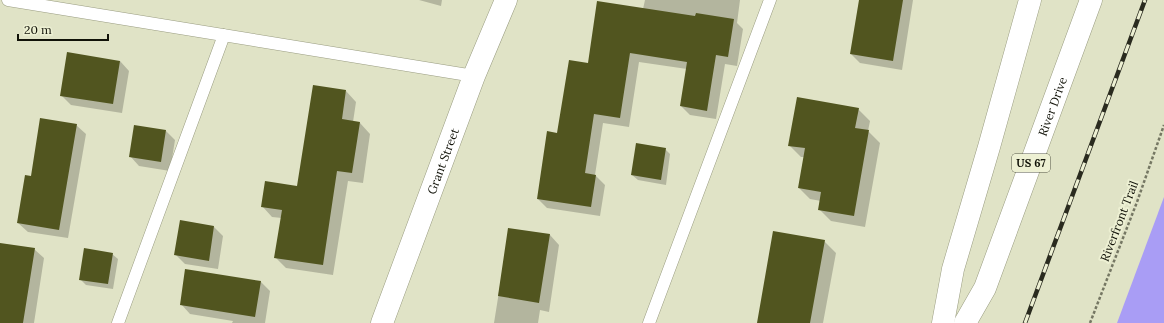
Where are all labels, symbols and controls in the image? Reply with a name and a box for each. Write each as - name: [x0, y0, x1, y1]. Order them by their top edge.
- scale bar: [18, 16, 108, 42]
- text: 20 m: [24, 22, 52, 37]
- street label: River Drive: [1034, 74, 1070, 138]
- street label: Grant Street: [423, 125, 462, 196]
- road number: US 67: [1012, 154, 1050, 172]
- street label: Riverfront Trail: [1097, 179, 1141, 263]

